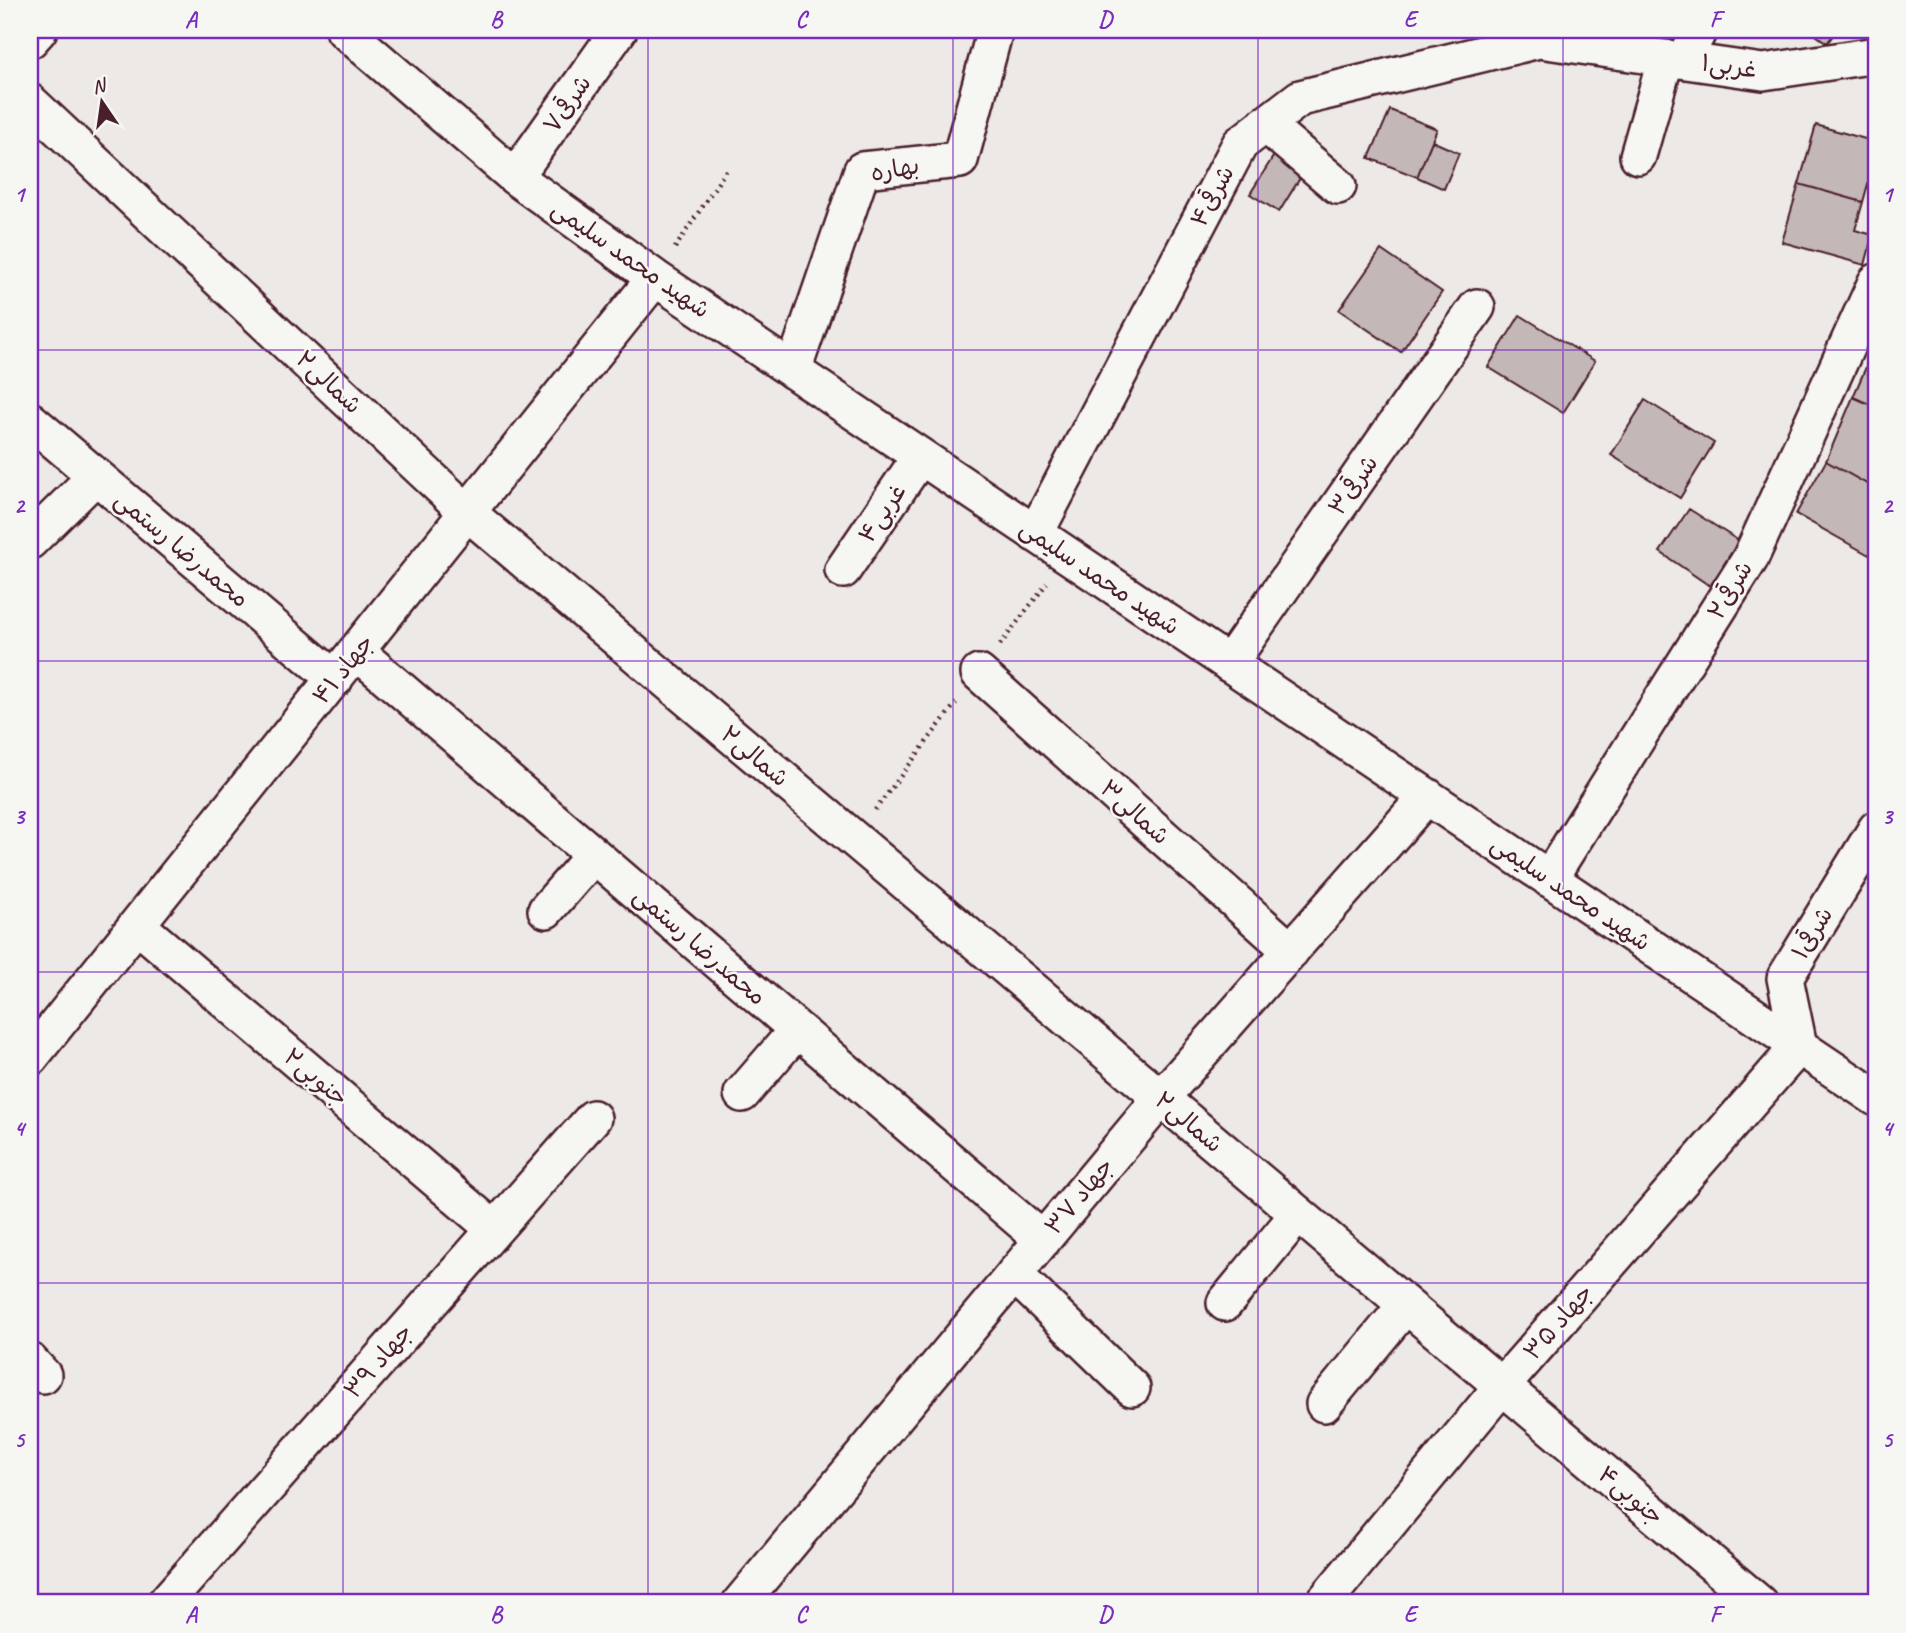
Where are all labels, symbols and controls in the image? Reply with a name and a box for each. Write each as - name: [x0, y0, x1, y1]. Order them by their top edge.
- text: A: [185, 5, 199, 34]
- text: B: [490, 5, 504, 34]
- text: C: [796, 5, 810, 34]
- text: D: [1098, 5, 1114, 34]
- text: E: [1404, 5, 1420, 34]
- text: F: [1710, 5, 1726, 34]
- street label: غربی۱: [1699, 47, 1759, 85]
- north arrow: [66, 66, 136, 136]
- street label: شرقی۷: [536, 69, 598, 139]
- text: N: [90, 73, 110, 99]
- street label: بهاره: [868, 150, 922, 188]
- street label: شرقی۴: [1183, 160, 1241, 232]
- text: 1: [14, 180, 27, 209]
- text: 1: [1882, 180, 1895, 209]
- street label: شهید محمد سلیمی: [546, 193, 716, 325]
- street label: شمالی۲: [290, 344, 368, 420]
- street label: شرقی۳: [1322, 449, 1384, 521]
- street label: غربی۴: [851, 478, 913, 548]
- street label: محمدرضا رستمی: [109, 484, 255, 614]
- text: 2: [14, 491, 27, 520]
- text: 2: [1882, 491, 1895, 520]
- street label: شهید محمد سلیمی: [1014, 512, 1186, 642]
- street label: شرقی۲: [1701, 555, 1759, 625]
- street label: جهاد ۴۱: [306, 628, 380, 710]
- street label: شمالی۲: [715, 719, 795, 793]
- street label: شمالی۳: [1094, 773, 1176, 851]
- text: 3: [14, 802, 27, 831]
- text: 3: [1882, 802, 1895, 831]
- street label: شهید محمد سلیمی: [1485, 828, 1657, 958]
- street label: محمدرضا رستمی: [627, 880, 773, 1012]
- street label: شرقی۱: [1785, 901, 1839, 965]
- street label: جنوبی۲: [277, 1041, 354, 1113]
- street label: شمالی۲: [1149, 1085, 1229, 1159]
- text: 4: [14, 1114, 27, 1143]
- text: 4: [1882, 1114, 1895, 1143]
- street label: جهاد ۳۷: [1038, 1151, 1120, 1241]
- street label: جهاد ۳۵: [1517, 1278, 1599, 1366]
- street label: جهاد ۳۹: [337, 1317, 419, 1405]
- text: 5: [14, 1425, 26, 1454]
- text: 5: [1882, 1425, 1894, 1454]
- street label: جنوبی۴: [1591, 1459, 1670, 1532]
- text: A: [185, 1600, 199, 1629]
- text: B: [490, 1600, 504, 1629]
- text: C: [796, 1600, 810, 1629]
- text: D: [1098, 1600, 1114, 1629]
- text: E: [1404, 1600, 1420, 1629]
- text: F: [1710, 1600, 1726, 1629]

